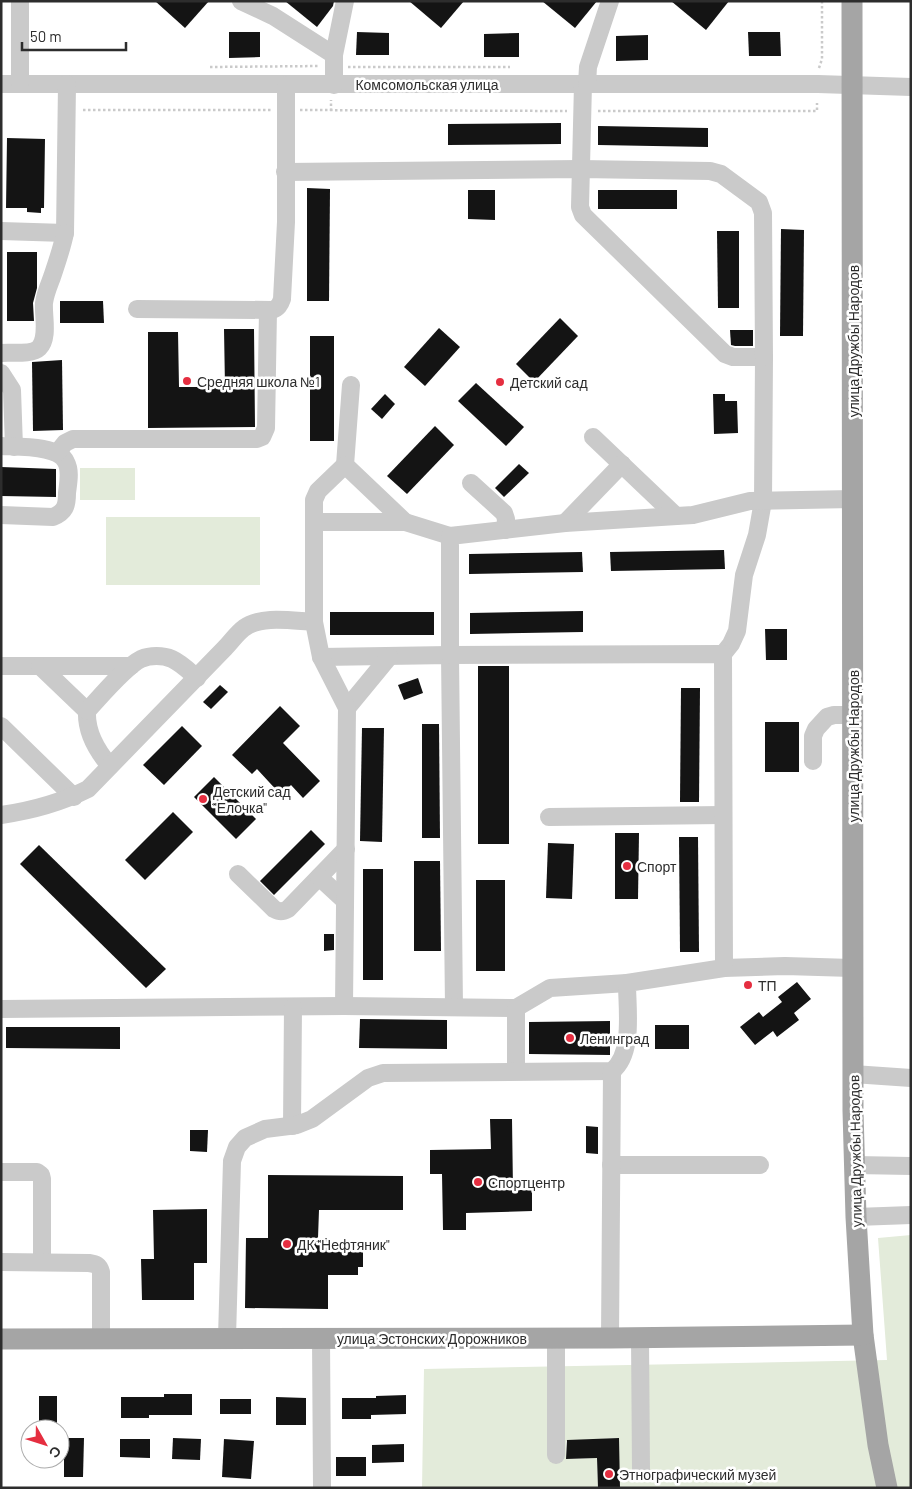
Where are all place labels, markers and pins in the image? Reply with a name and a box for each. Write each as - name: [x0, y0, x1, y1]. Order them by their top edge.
- place label: Средняя школа №1: [197, 373, 320, 390]
- place label: Детский сад: [510, 374, 588, 391]
- marker: Средняя школа №1: [181, 375, 193, 387]
- marker: Детский сад: [494, 376, 506, 388]
- place label: Детский сад "Елочка": [213, 783, 291, 816]
- marker: Детский сад "Елочка": [197, 793, 209, 805]
- place label: Спорт: [637, 858, 677, 875]
- marker: Спорт: [621, 860, 633, 872]
- place label: ТП: [758, 977, 777, 994]
- marker: ТП: [742, 979, 754, 991]
- place label: Ленинград: [580, 1030, 649, 1047]
- marker: Ленинград: [564, 1032, 576, 1044]
- place label: Спортцентр: [488, 1174, 565, 1191]
- marker: Спортцентр: [472, 1176, 484, 1188]
- place label: ДК "Нефтяник": [297, 1236, 390, 1253]
- marker: ДК "Нефтяник": [281, 1238, 293, 1250]
- place label: Этнографический музей: [619, 1466, 776, 1483]
- marker: Этнографический музей: [603, 1468, 615, 1480]

